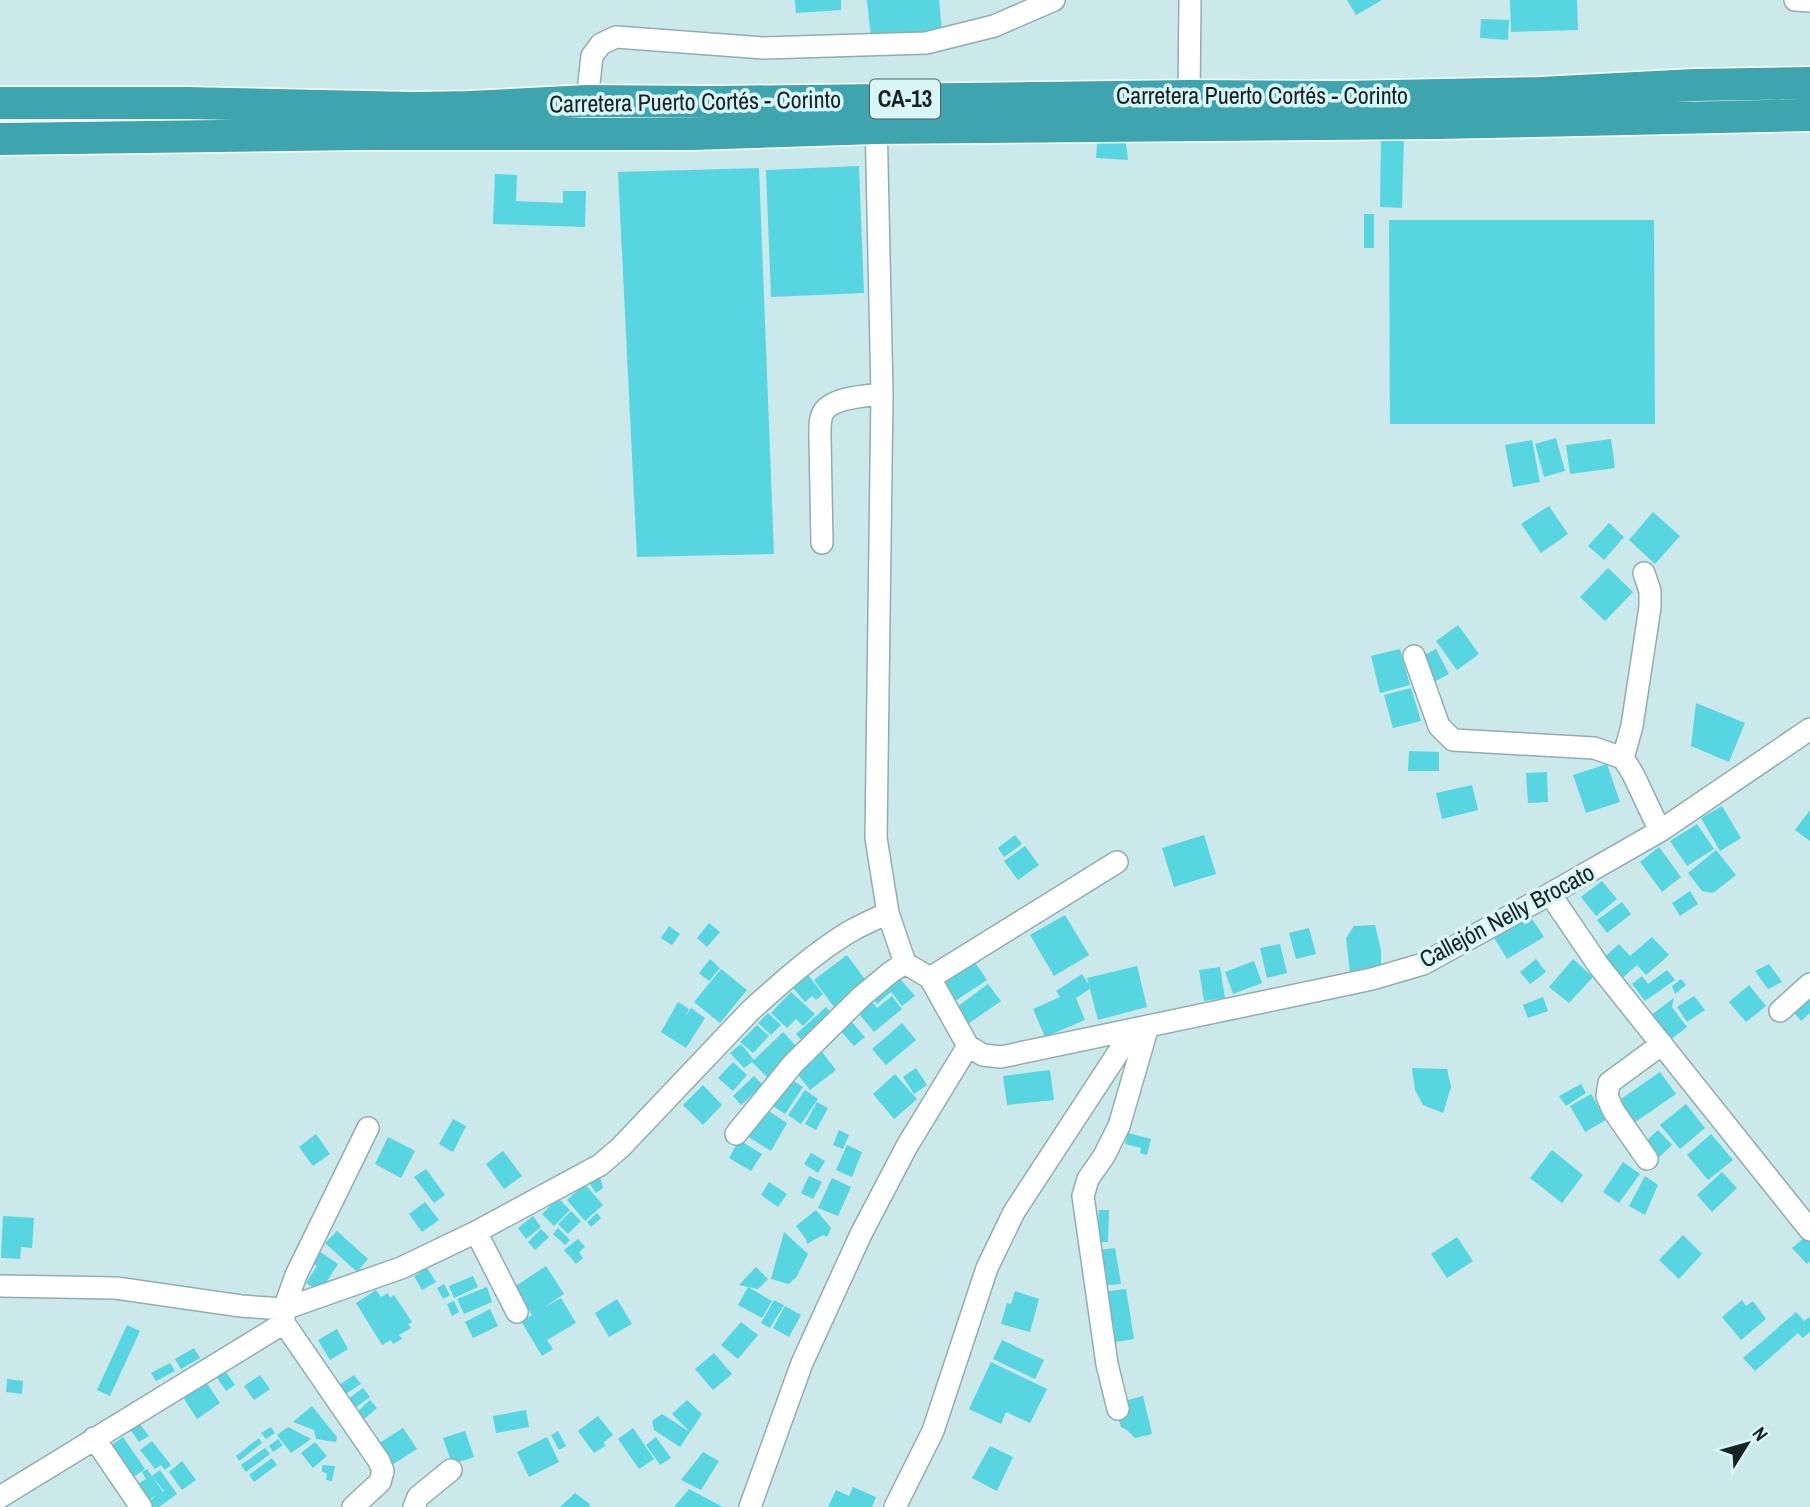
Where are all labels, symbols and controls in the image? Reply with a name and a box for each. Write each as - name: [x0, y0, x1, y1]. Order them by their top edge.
- street label: Carretera Puerto Cortés - Corinto: [1116, 79, 1408, 111]
- road number: CA-13: [870, 80, 940, 118]
- street label: Carretera Puerto Cortés - Corinto: [549, 82, 841, 120]
- street label: Callejón Nelly Brocato: [1414, 856, 1600, 975]
- north arrow: [1712, 1409, 1782, 1479]
- text: N: [1747, 1421, 1774, 1446]

